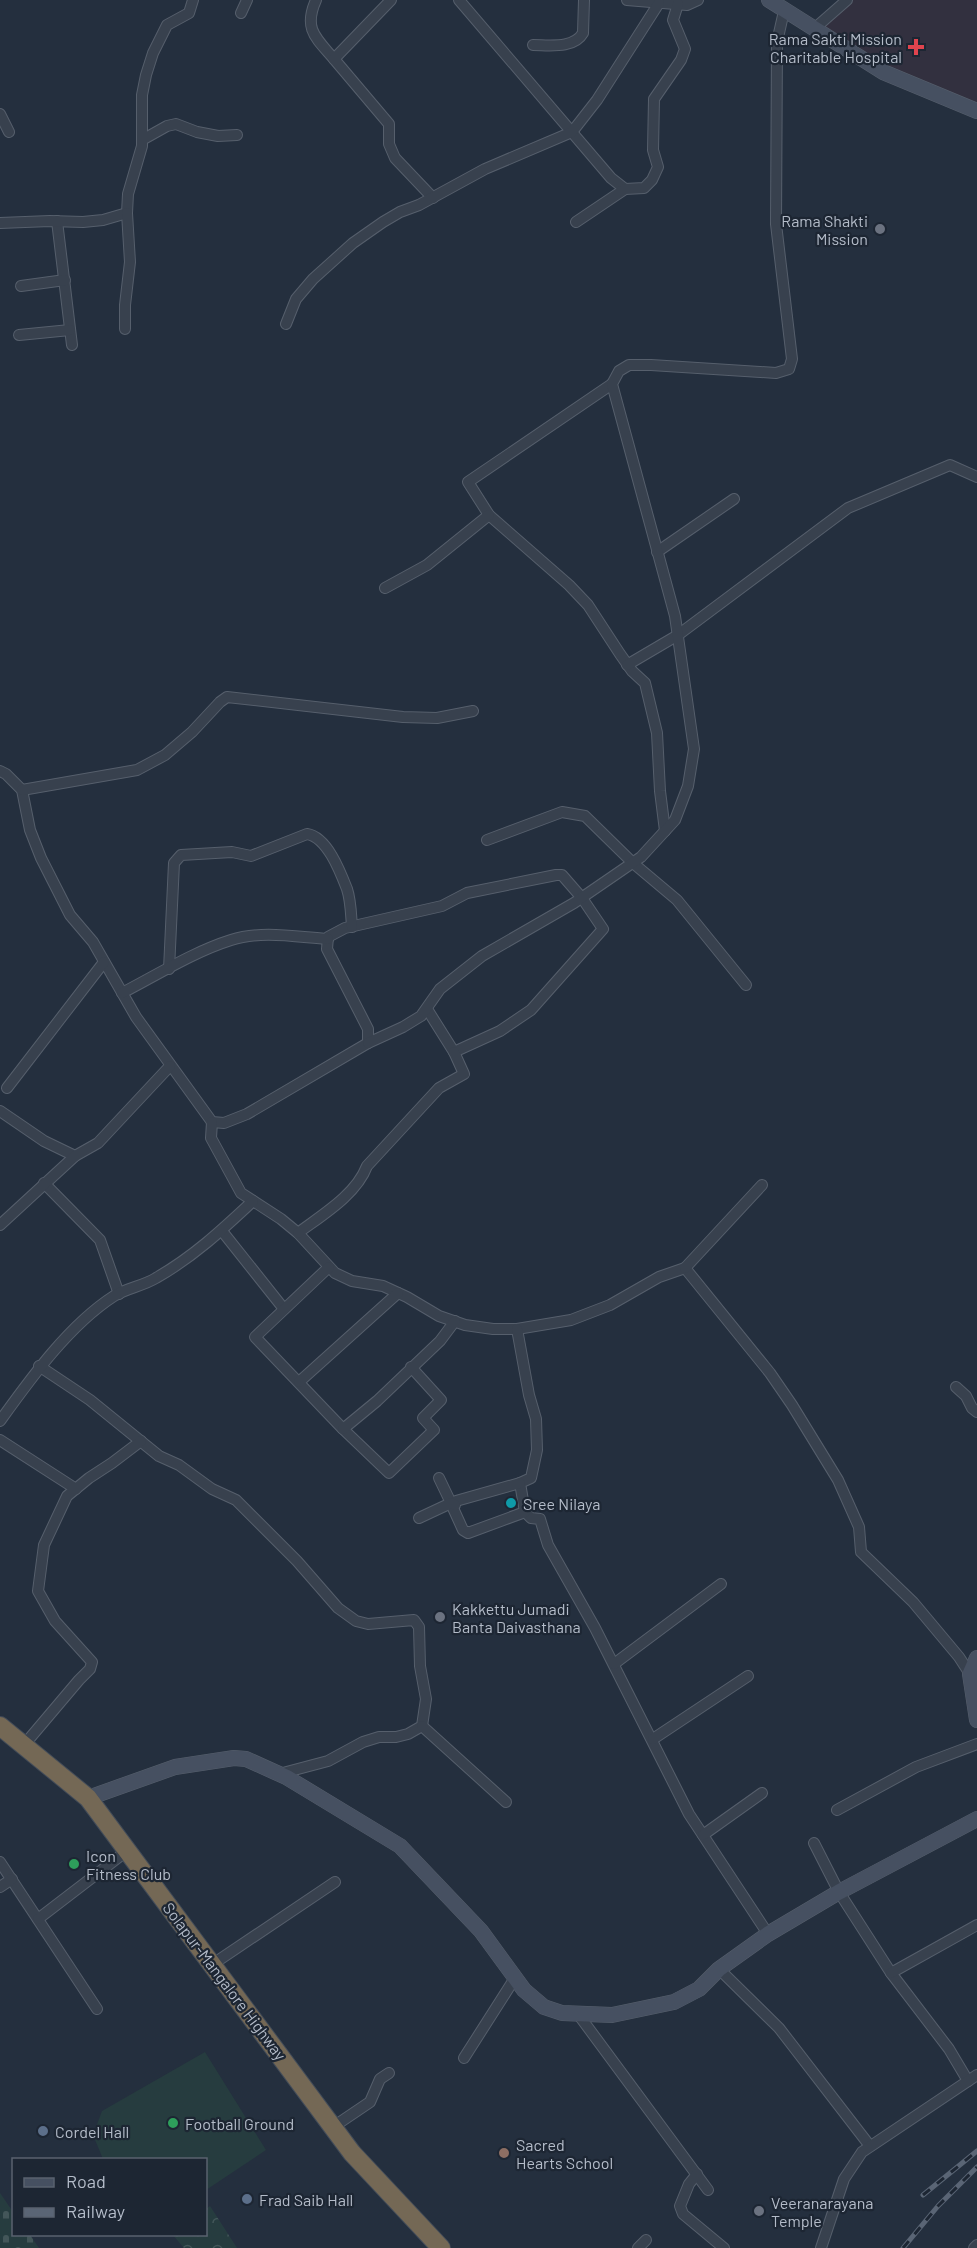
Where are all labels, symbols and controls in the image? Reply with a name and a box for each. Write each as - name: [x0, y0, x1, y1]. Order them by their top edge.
- place label: Rama Sakti Mission Charitable Hospital: [769, 29, 902, 66]
- marker: Rama Sakti Mission Charitable Hospital: [907, 38, 925, 56]
- place label: Rama Shakti Mission: [781, 211, 868, 248]
- marker: Rama Shakti Mission: [873, 222, 887, 236]
- place label: Sree Nilaya: [523, 1494, 600, 1513]
- marker: Sree Nilaya: [504, 1496, 518, 1510]
- place label: Kakkettu Jumadi Banta Daivasthana: [452, 1599, 581, 1636]
- marker: Kakkettu Jumadi Banta Daivasthana: [433, 1610, 447, 1624]
- place label: Icon Fitness Club: [86, 1846, 171, 1883]
- marker: Icon Fitness Club: [67, 1857, 81, 1871]
- street label: Solapur-Mangalore Highway: [159, 1898, 291, 2064]
- place label: Football Ground: [185, 2114, 294, 2133]
- marker: Football Ground: [166, 2116, 180, 2130]
- place label: Cordel Hall: [55, 2122, 129, 2141]
- marker: Cordel Hall: [36, 2124, 50, 2138]
- place label: Sacred Hearts School: [516, 2135, 613, 2172]
- marker: Sacred Hearts School: [497, 2146, 511, 2160]
- legend: [12, 2158, 207, 2236]
- text: Road: [66, 2170, 106, 2192]
- place label: Frad Saib Hall: [259, 2190, 353, 2209]
- marker: Frad Saib Hall: [240, 2192, 254, 2206]
- place label: Veeranarayana Temple: [771, 2193, 874, 2230]
- text: Railway: [66, 2200, 125, 2222]
- marker: Veeranarayana Temple: [752, 2204, 766, 2218]

